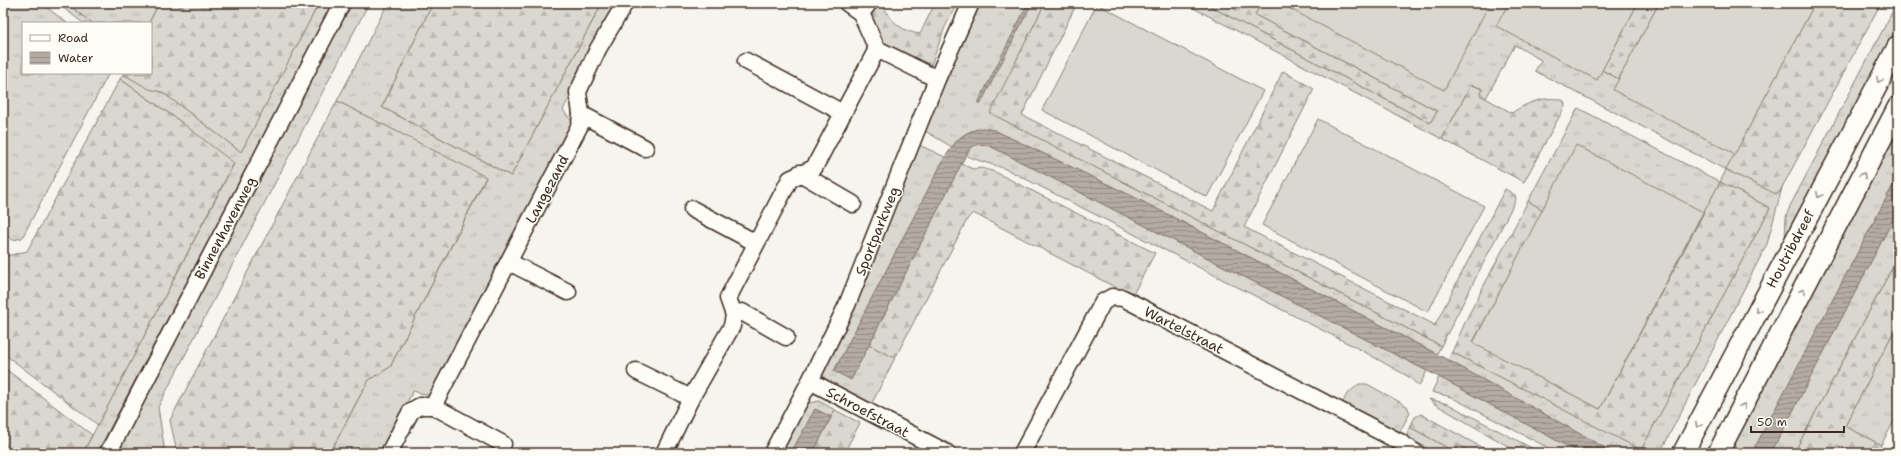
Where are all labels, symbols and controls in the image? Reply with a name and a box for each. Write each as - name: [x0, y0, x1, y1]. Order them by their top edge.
- legend: [22, 22, 152, 74]
- text: Road: [58, 30, 89, 46]
- text: Water: [58, 50, 94, 66]
- one-way arrow: [1877, 76, 1884, 83]
- street label: Langezand: [521, 152, 573, 226]
- one-way arrow: [1858, 172, 1866, 180]
- street label: Binnenhavenweg: [190, 173, 260, 283]
- street label: Sportparkweg: [851, 184, 903, 278]
- one-way arrow: [1816, 191, 1824, 198]
- street label: Houtribdreef: [1762, 206, 1819, 291]
- one-way arrow: [1798, 287, 1806, 295]
- street label: Wartelstraat: [1141, 302, 1227, 358]
- one-way arrow: [1756, 306, 1763, 313]
- street label: Schroefstraat: [823, 383, 913, 441]
- one-way arrow: [1738, 403, 1746, 410]
- scale bar: [1751, 408, 1844, 434]
- text: 50 m: [1757, 414, 1787, 430]
- one-way arrow: [1695, 421, 1703, 428]

